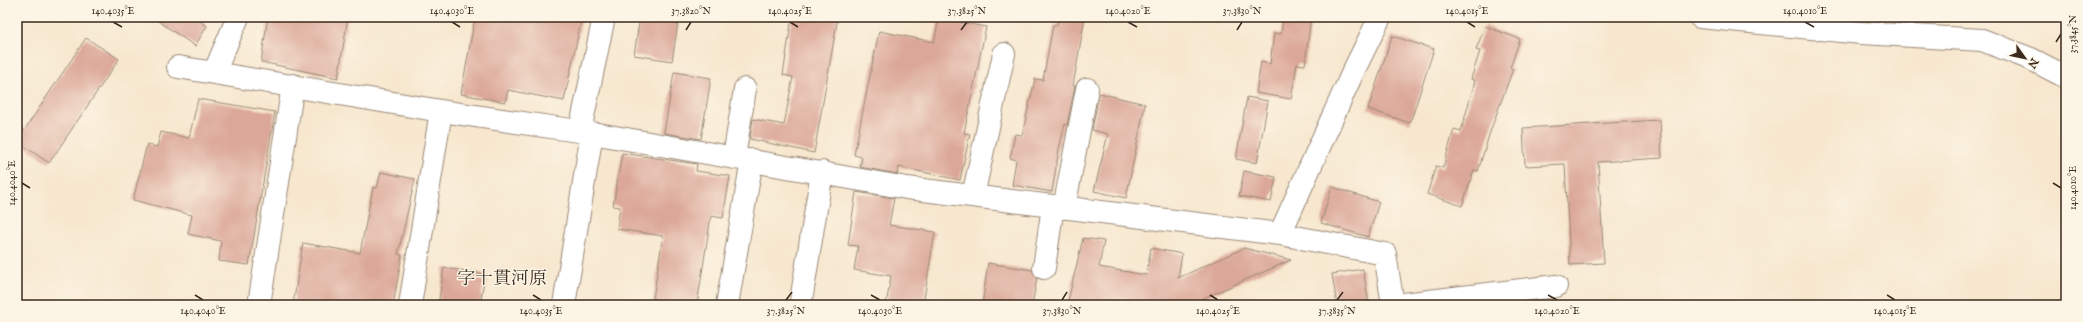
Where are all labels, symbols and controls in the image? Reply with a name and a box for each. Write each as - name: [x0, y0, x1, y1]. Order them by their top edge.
- text: 140.4035°E: [91, 5, 135, 18]
- text: 140.4030°E: [430, 5, 474, 18]
- text: 37.3820°N: [671, 5, 711, 18]
- text: 140.4025°E: [768, 5, 812, 18]
- text: 37.3825°N: [948, 5, 987, 18]
- text: 140.4020°E: [1105, 5, 1151, 18]
- text: 37.3830°N: [1223, 5, 1262, 18]
- text: 140.4015°E: [1446, 5, 1489, 18]
- text: 140.4010°E: [1783, 5, 1827, 18]
- text: 37.3845°N: [2067, 14, 2080, 53]
- north arrow: [2005, 38, 2045, 78]
- text: N: [2024, 54, 2042, 71]
- text: 140.4040°E: [6, 160, 19, 206]
- text: 140.4010°E: [2067, 166, 2080, 210]
- district label: 字十貫河原: [457, 268, 547, 291]
- text: 140.4040°E: [180, 305, 226, 318]
- text: 140.4035°E: [519, 305, 563, 318]
- text: 37.3825°N: [767, 305, 806, 318]
- text: 140.4030°E: [858, 305, 902, 318]
- text: 37.3830°N: [1043, 305, 1082, 318]
- text: 140.4025°E: [1196, 305, 1240, 318]
- text: 37.3835°N: [1318, 305, 1356, 318]
- text: 140.4020°E: [1534, 305, 1580, 318]
- text: 140.4015°E: [1874, 305, 1917, 318]

